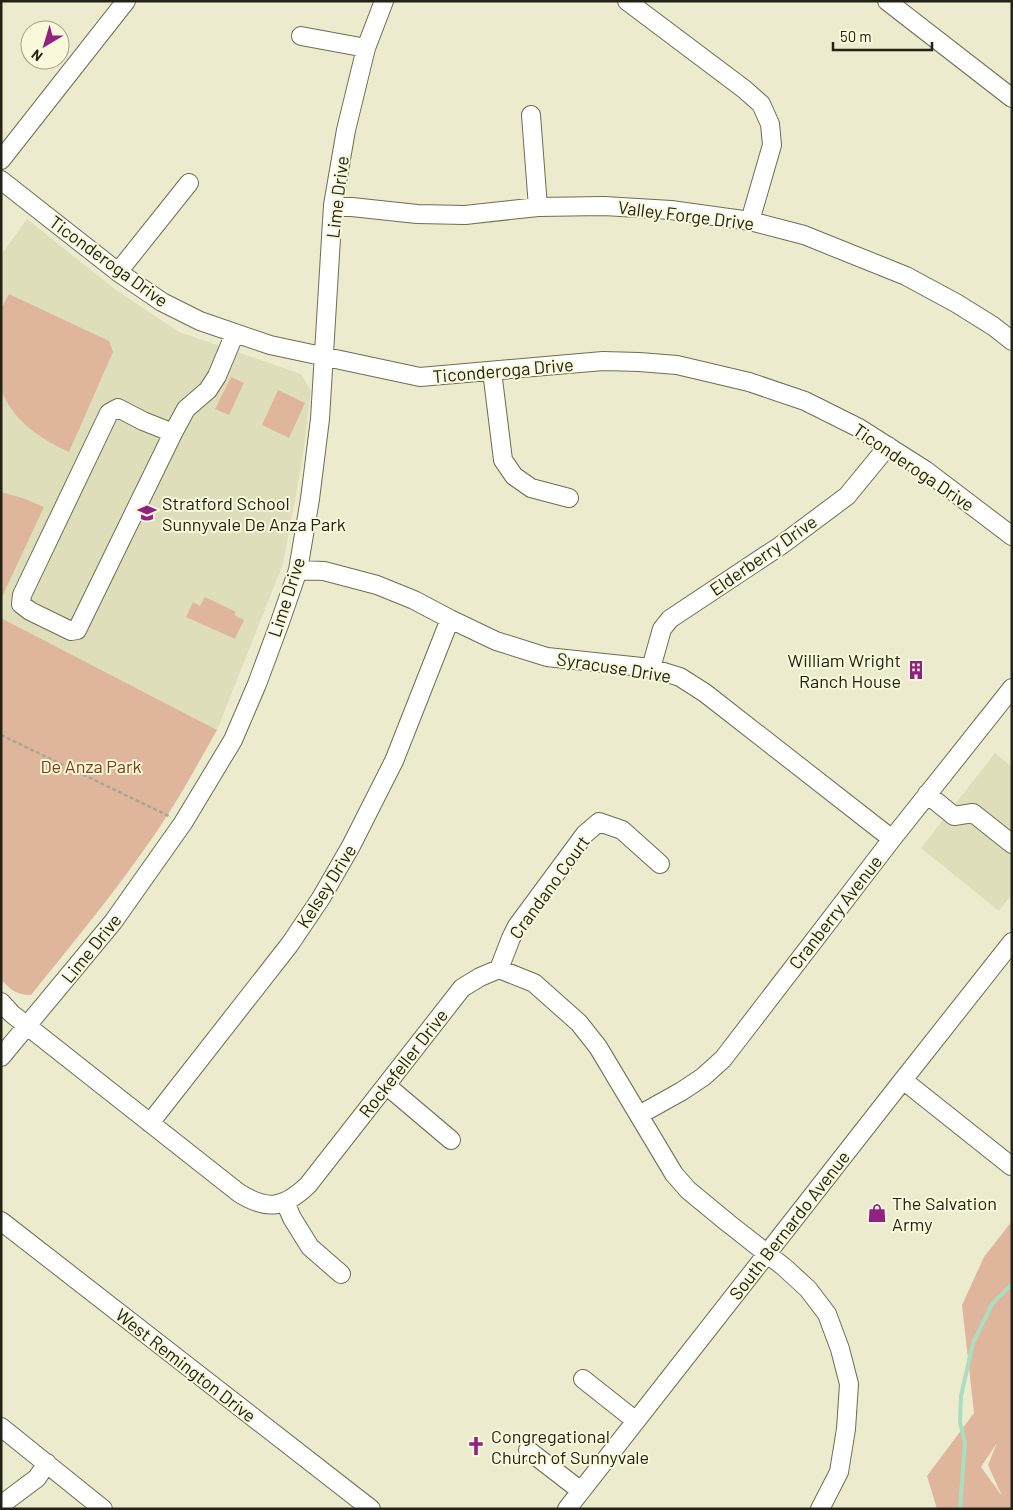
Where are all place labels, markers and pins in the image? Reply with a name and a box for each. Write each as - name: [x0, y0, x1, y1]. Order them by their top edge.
- place label: Stratford School Sunnyvale De Anza Park: [162, 492, 346, 535]
- school or university icon: Stratford School Sunnyvale De Anza Park: [136, 502, 158, 524]
- place label: William Wright Ranch House: [787, 649, 901, 692]
- building icon: William Wright Ranch House: [905, 659, 927, 681]
- place label: The Salvation Army: [892, 1192, 997, 1235]
- shop icon: The Salvation Army: [866, 1202, 888, 1224]
- place label: Congregational Church of Sunnyvale: [491, 1425, 649, 1468]
- church icon: Congregational Church of Sunnyvale: [465, 1435, 487, 1457]

